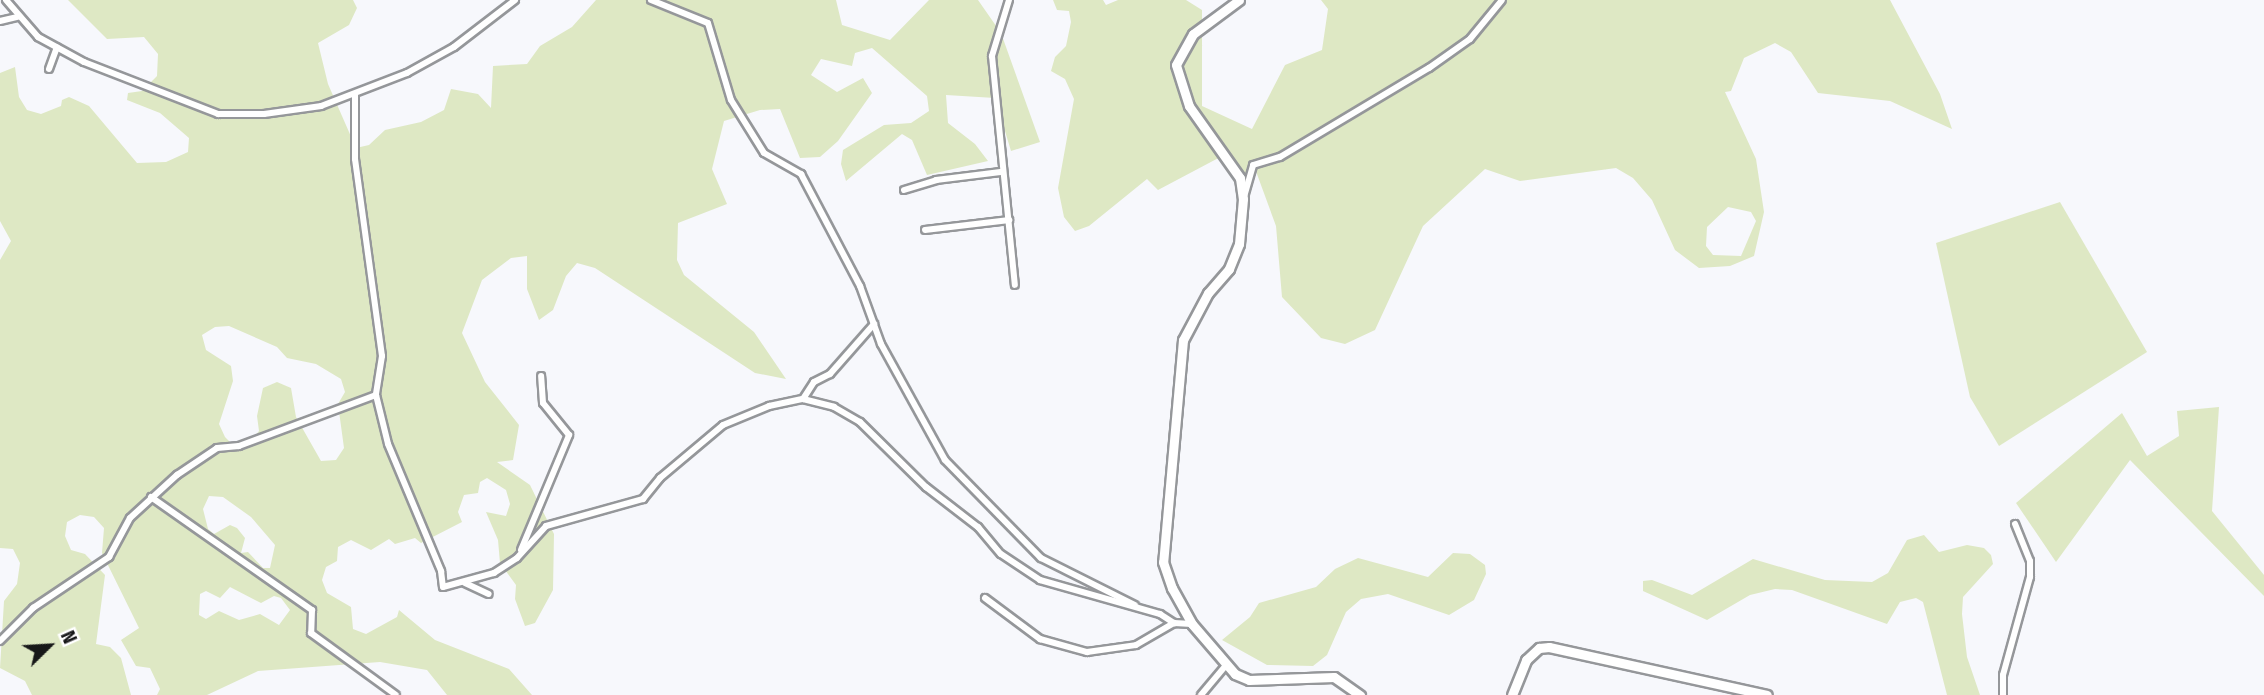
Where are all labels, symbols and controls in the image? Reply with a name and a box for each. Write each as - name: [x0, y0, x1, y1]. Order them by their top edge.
- north arrow: [14, 611, 84, 681]
- text: N: [56, 627, 81, 647]

